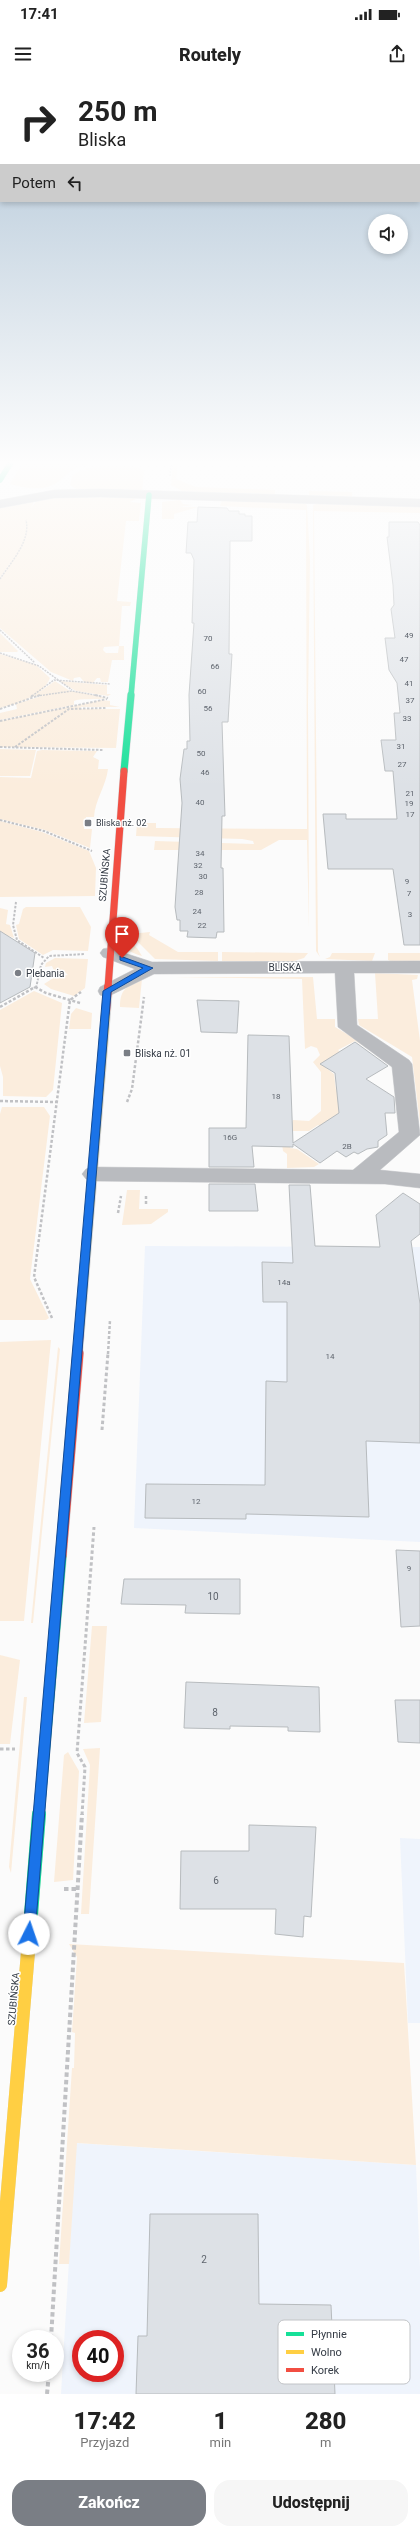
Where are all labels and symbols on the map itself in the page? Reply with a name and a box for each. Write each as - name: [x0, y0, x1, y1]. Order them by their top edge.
- house number: 49: [405, 631, 414, 640]
- house number: 70: [204, 634, 213, 643]
- house number: 47: [400, 655, 409, 664]
- house number: 66: [211, 662, 220, 671]
- house number: 41: [405, 679, 414, 688]
- house number: 60: [198, 687, 207, 696]
- house number: 37: [406, 696, 415, 705]
- house number: 56: [204, 704, 213, 713]
- house number: 33: [403, 714, 412, 723]
- house number: 31: [397, 742, 406, 751]
- house number: 50: [197, 749, 206, 758]
- house number: 27: [398, 760, 407, 769]
- house number: 46: [201, 768, 210, 777]
- house number: 21: [406, 789, 415, 798]
- house number: 40: [196, 798, 205, 807]
- house number: 19: [405, 799, 414, 808]
- house number: 17: [406, 810, 415, 819]
- marker: Bliska nż. 02: [83, 818, 93, 828]
- place label: Bliska nż. 02: [96, 818, 146, 828]
- street label: SZUBIŃSKA: [96, 847, 112, 902]
- house number: 34: [196, 849, 205, 858]
- house number: 32: [194, 861, 203, 870]
- house number: 30: [199, 872, 208, 881]
- house number: 9: [405, 877, 409, 886]
- house number: 28: [195, 888, 204, 897]
- house number: 7: [407, 889, 412, 898]
- house number: 24: [193, 907, 202, 916]
- house number: 3: [408, 910, 412, 919]
- pin: [105, 917, 139, 958]
- house number: 22: [198, 921, 207, 930]
- street label: BLISKA: [268, 962, 302, 973]
- marker: Plebania: [13, 968, 23, 978]
- place label: Plebania: [26, 968, 65, 979]
- marker: Bliska nż. 01: [122, 1048, 132, 1058]
- place label: Bliska nż. 01: [135, 1048, 191, 1059]
- house number: 18: [272, 1092, 281, 1101]
- house number: 16G: [223, 1133, 237, 1142]
- house number: 2B: [342, 1142, 352, 1151]
- house number: 14a: [277, 1278, 291, 1287]
- house number: 14: [326, 1352, 335, 1361]
- house number: 12: [192, 1497, 201, 1506]
- house number: 9: [407, 1564, 411, 1573]
- house number: 10: [207, 1591, 219, 1602]
- house number: 8: [212, 1707, 218, 1718]
- house number: 6: [213, 1875, 219, 1886]
- position arrow: [8, 1913, 50, 1955]
- street label: SZUBIŃSKA: [5, 1971, 21, 2026]
- house number: 2: [201, 2254, 207, 2265]
- legend: [278, 2320, 410, 2384]
- text: Płynnie: [311, 2328, 347, 2341]
- speed limit sign: 40: [72, 2330, 124, 2382]
- text: Wolno: [311, 2346, 342, 2359]
- text: Korek: [311, 2364, 339, 2377]

